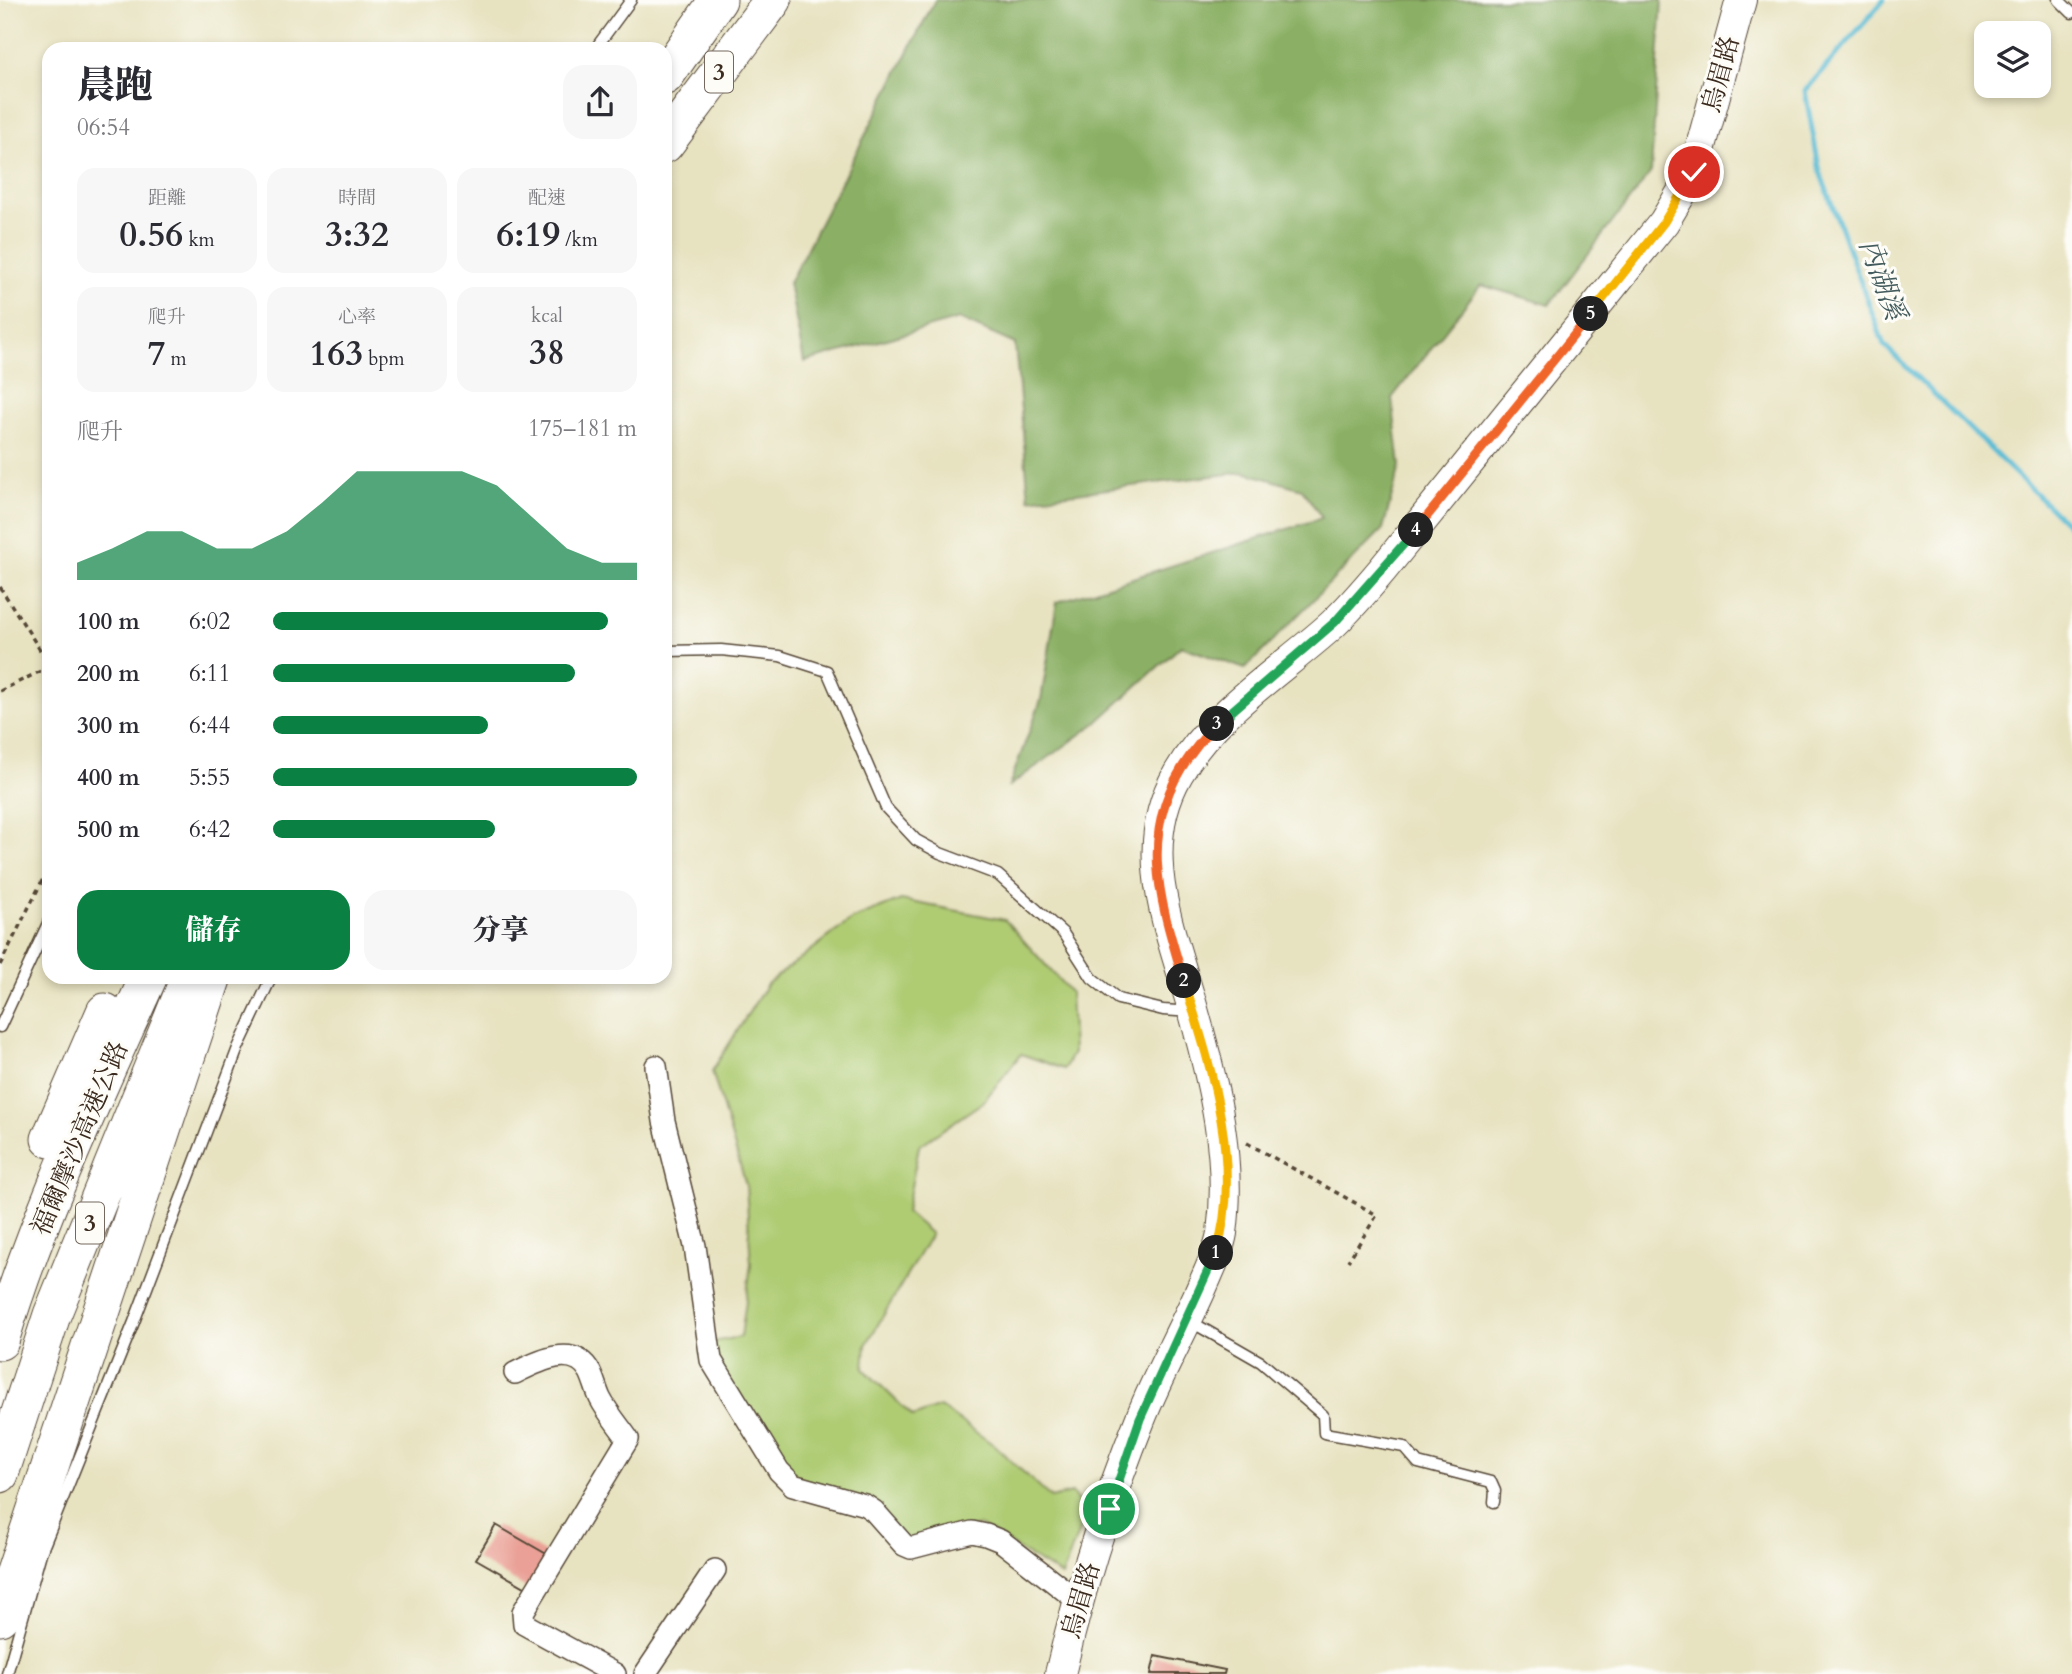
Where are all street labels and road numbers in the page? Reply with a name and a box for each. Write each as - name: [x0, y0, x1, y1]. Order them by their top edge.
- street label: 烏眉路: [1693, 32, 1747, 116]
- road number: 3: [705, 52, 733, 92]
- street label: 福爾摩沙高速公路: [23, 1036, 136, 1241]
- road number: 3: [76, 1203, 104, 1244]
- street label: 烏眉路: [1053, 1558, 1108, 1642]

